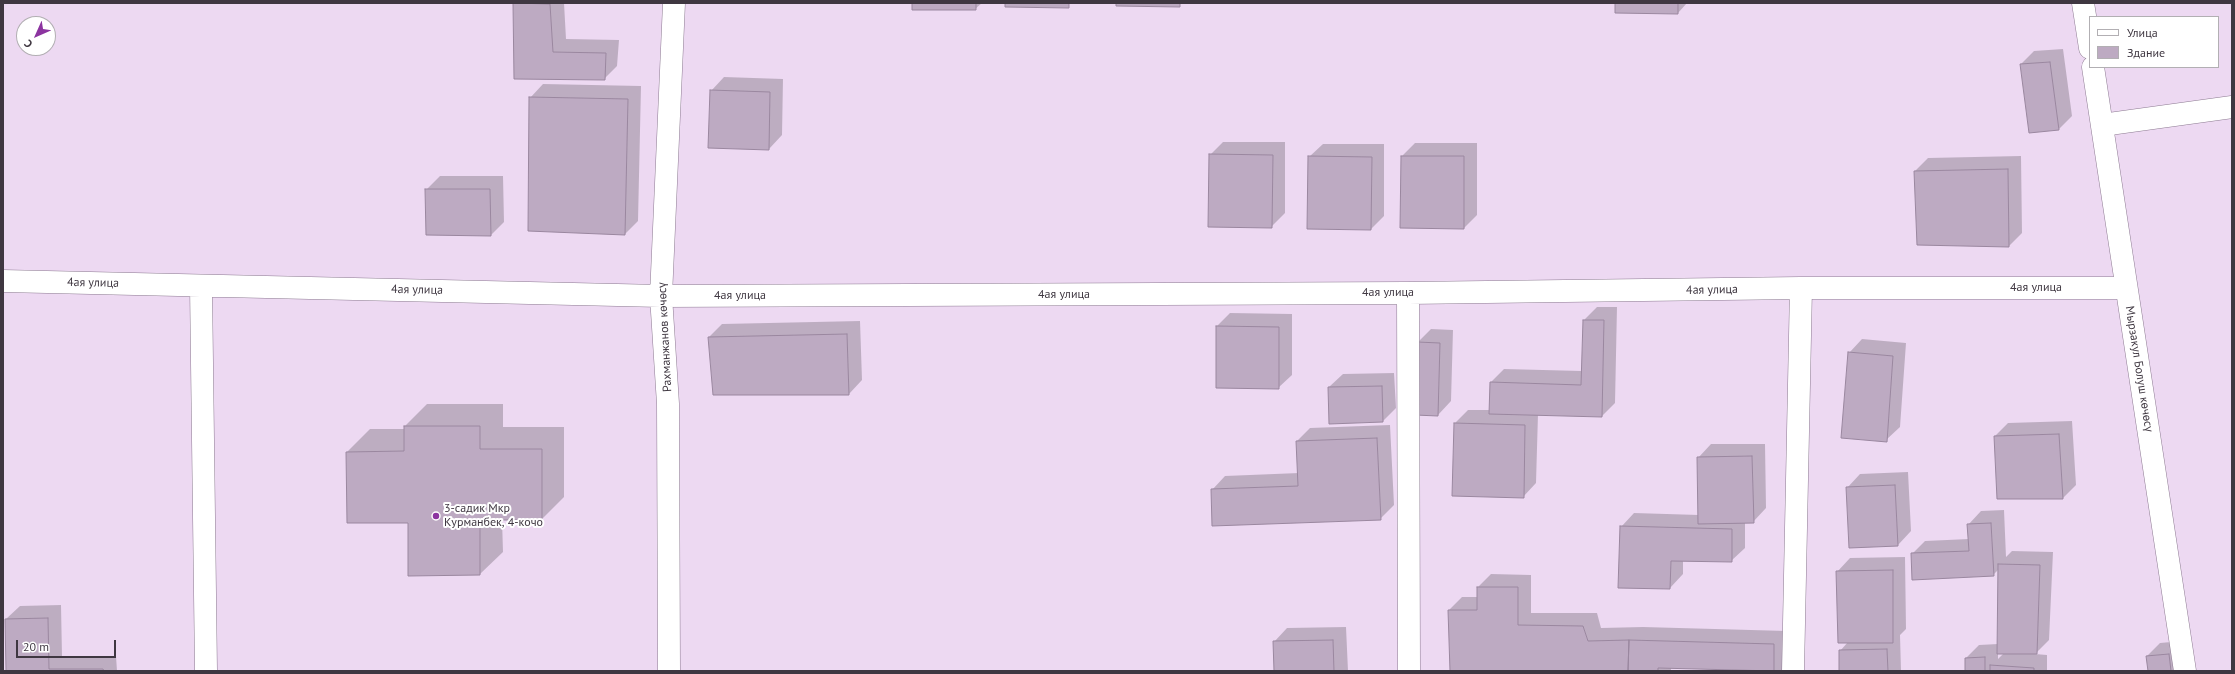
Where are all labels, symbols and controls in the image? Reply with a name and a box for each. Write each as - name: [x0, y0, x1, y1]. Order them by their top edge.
- north arrow: [16, 16, 56, 56]
- legend: [2089, 16, 2219, 68]
- text: Улица: [2127, 25, 2158, 40]
- text: С: [21, 37, 35, 51]
- text: Здание: [2127, 45, 2165, 60]
- street label: 4ая улица: [67, 275, 119, 291]
- street label: 4ая улица: [2010, 281, 2062, 295]
- street label: 4ая улица: [391, 282, 443, 298]
- street label: Рахманжанов көчөсү: [655, 282, 675, 392]
- street label: 4ая улица: [1686, 282, 1738, 298]
- street label: 4ая улица: [1362, 286, 1414, 300]
- street label: 4ая улица: [1038, 288, 1090, 302]
- street label: 4ая улица: [714, 289, 766, 303]
- street label: Мырзакул Болуш көчөсү: [2122, 305, 2156, 433]
- place label: 3-садик Мкр Курманбек, 4-кочо: [444, 502, 543, 530]
- marker: 3-садик Мкр Курманбек, 4-кочо: [431, 511, 441, 521]
- scale bar: [18, 632, 118, 658]
- text: 20 m: [23, 639, 49, 654]

